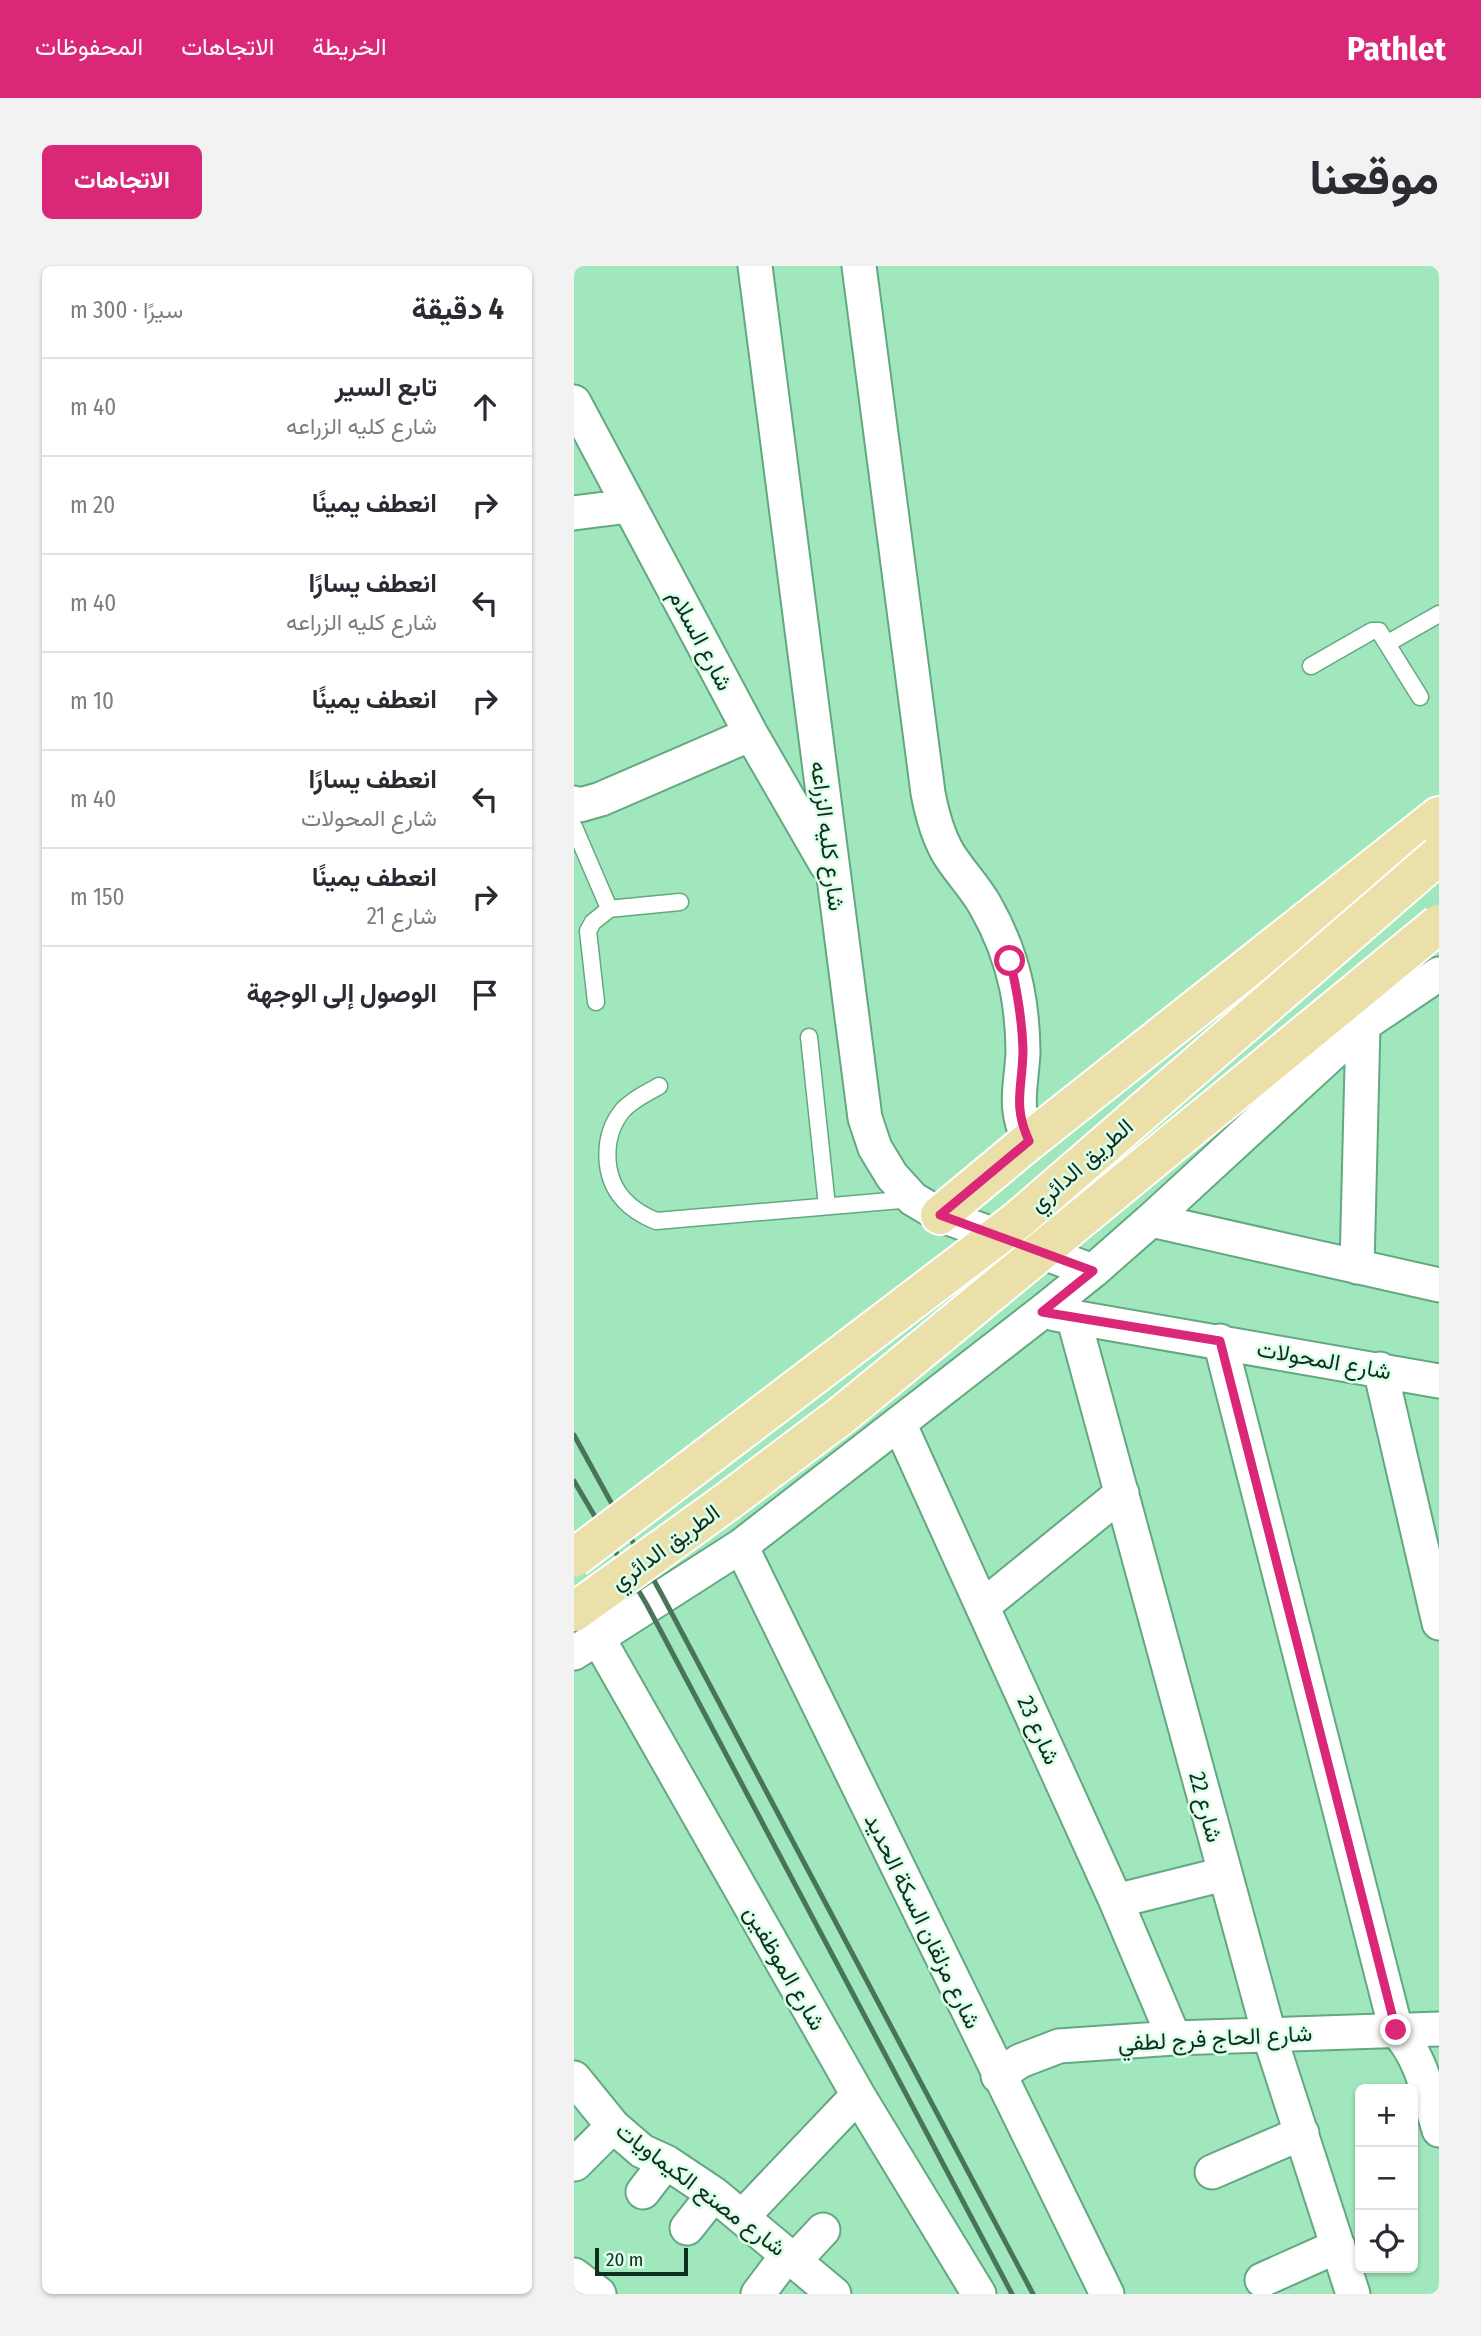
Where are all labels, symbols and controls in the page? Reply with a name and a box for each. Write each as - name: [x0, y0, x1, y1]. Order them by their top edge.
- text: Pathlet: [1347, 29, 1446, 69]
- text: المحفوظات: [35, 33, 143, 61]
- text: الاتجاهات: [181, 33, 274, 61]
- text: الخريطة: [312, 33, 387, 61]
- button: الاتجاهات: [42, 145, 202, 219]
- text: موقعنا: [1309, 148, 1439, 207]
- text: 4 دقيقة: [412, 291, 504, 327]
- text: سيرًا · 300 m: [70, 296, 183, 324]
- text: تابع السير: [335, 372, 437, 403]
- icon: ahead: [466, 388, 504, 426]
- text: 40 m: [70, 393, 116, 421]
- text: شارع كليه الزراعه: [286, 412, 437, 440]
- icon: right: [466, 486, 504, 524]
- text: انعطف يمينًا: [312, 488, 437, 519]
- text: 20 m: [70, 491, 115, 519]
- text: انعطف يسارًا: [309, 568, 437, 599]
- icon: left: [466, 584, 504, 622]
- street label: شارع السلام: [661, 585, 739, 696]
- text: 40 m: [70, 589, 116, 617]
- text: شارع كليه الزراعه: [286, 608, 437, 636]
- icon: right: [466, 682, 504, 720]
- text: انعطف يمينًا: [312, 684, 437, 715]
- text: 10 m: [70, 687, 114, 715]
- street label: شارع كليه الزراعه: [803, 759, 851, 913]
- text: انعطف يسارًا: [309, 764, 437, 795]
- icon: left: [466, 780, 504, 818]
- text: 40 m: [70, 785, 116, 813]
- text: شارع المحولات: [301, 804, 437, 832]
- text: انعطف يمينًا: [312, 862, 437, 893]
- icon: right: [466, 878, 504, 916]
- text: 150 m: [70, 883, 125, 911]
- text: شارع 21: [367, 902, 437, 930]
- route start: [994, 945, 1025, 976]
- icon: arrive: [466, 976, 504, 1014]
- text: الوصول إلى الوجهة: [246, 978, 437, 1009]
- street label: الطريق الدائري: [1023, 1112, 1142, 1221]
- street label: شارع المحولات: [1254, 1334, 1393, 1388]
- street label: الطريق الدائري: [605, 1498, 728, 1600]
- street label: شارع 23: [1010, 1691, 1066, 1769]
- street label: شارع 22: [1181, 1769, 1229, 1846]
- street label: شارع مزلقان السكة الحديد: [857, 1809, 987, 2034]
- street label: شارع الموظفين: [736, 1901, 832, 2036]
- route end: [1380, 2014, 1411, 2045]
- street label: شارع الحاج فرج لطفي: [1117, 2019, 1313, 2062]
- map controls: [1355, 2084, 1418, 2273]
- button: +: [1355, 2084, 1418, 2147]
- street label: شارع مصنع الكيماويات: [609, 2116, 791, 2264]
- button: −: [1355, 2147, 1418, 2210]
- button: locate: [1355, 2210, 1418, 2273]
- scale bar: [595, 2245, 688, 2277]
- text: 20 m: [606, 2248, 643, 2271]

